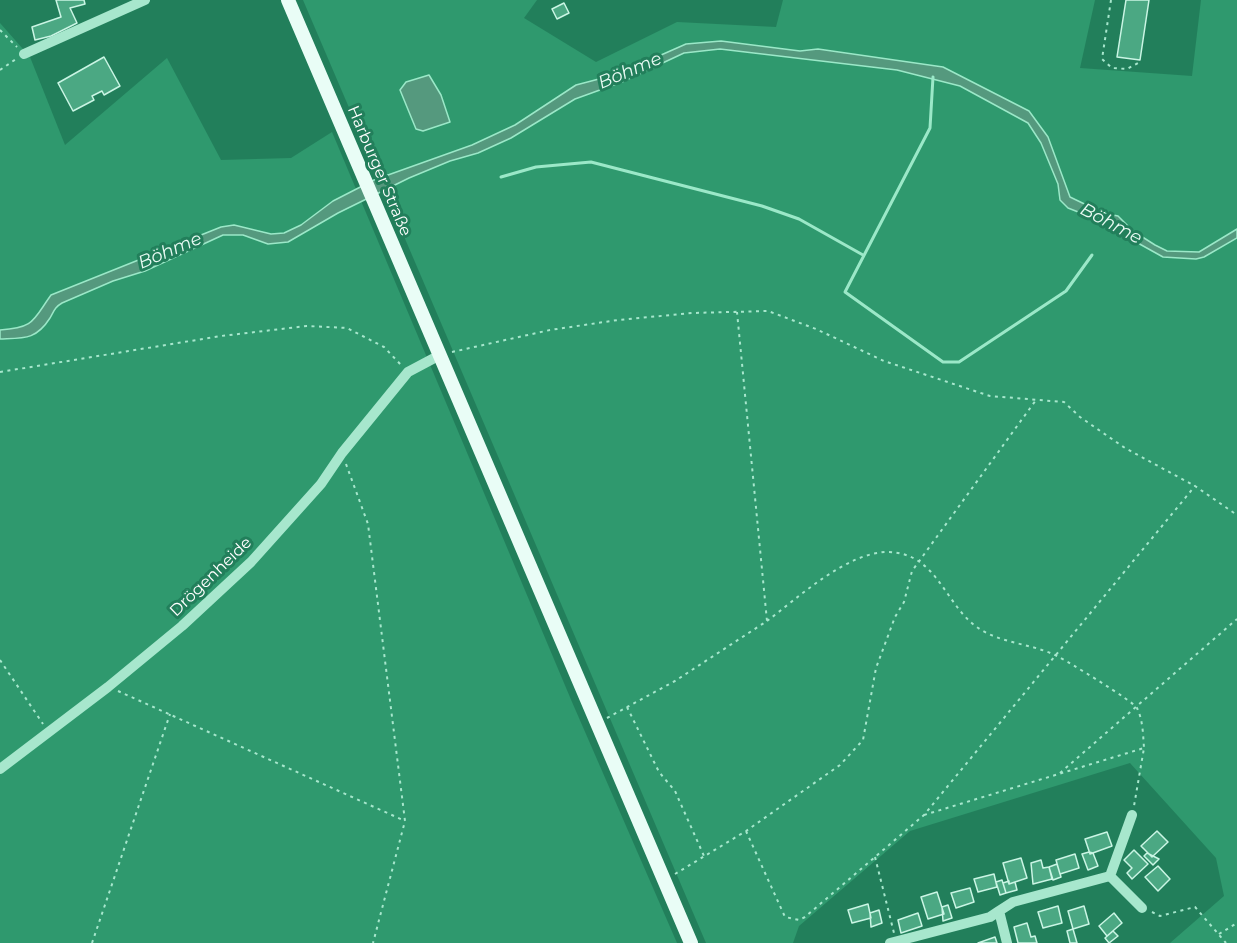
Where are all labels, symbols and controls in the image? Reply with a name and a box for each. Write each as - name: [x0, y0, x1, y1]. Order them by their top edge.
- water label: Böhme: [595, 48, 665, 94]
- street label: Harburger Straße: [343, 103, 415, 239]
- water label: Böhme: [1076, 199, 1146, 249]
- water label: Böhme: [135, 228, 205, 274]
- street label: Drögenheide: [166, 533, 256, 621]

